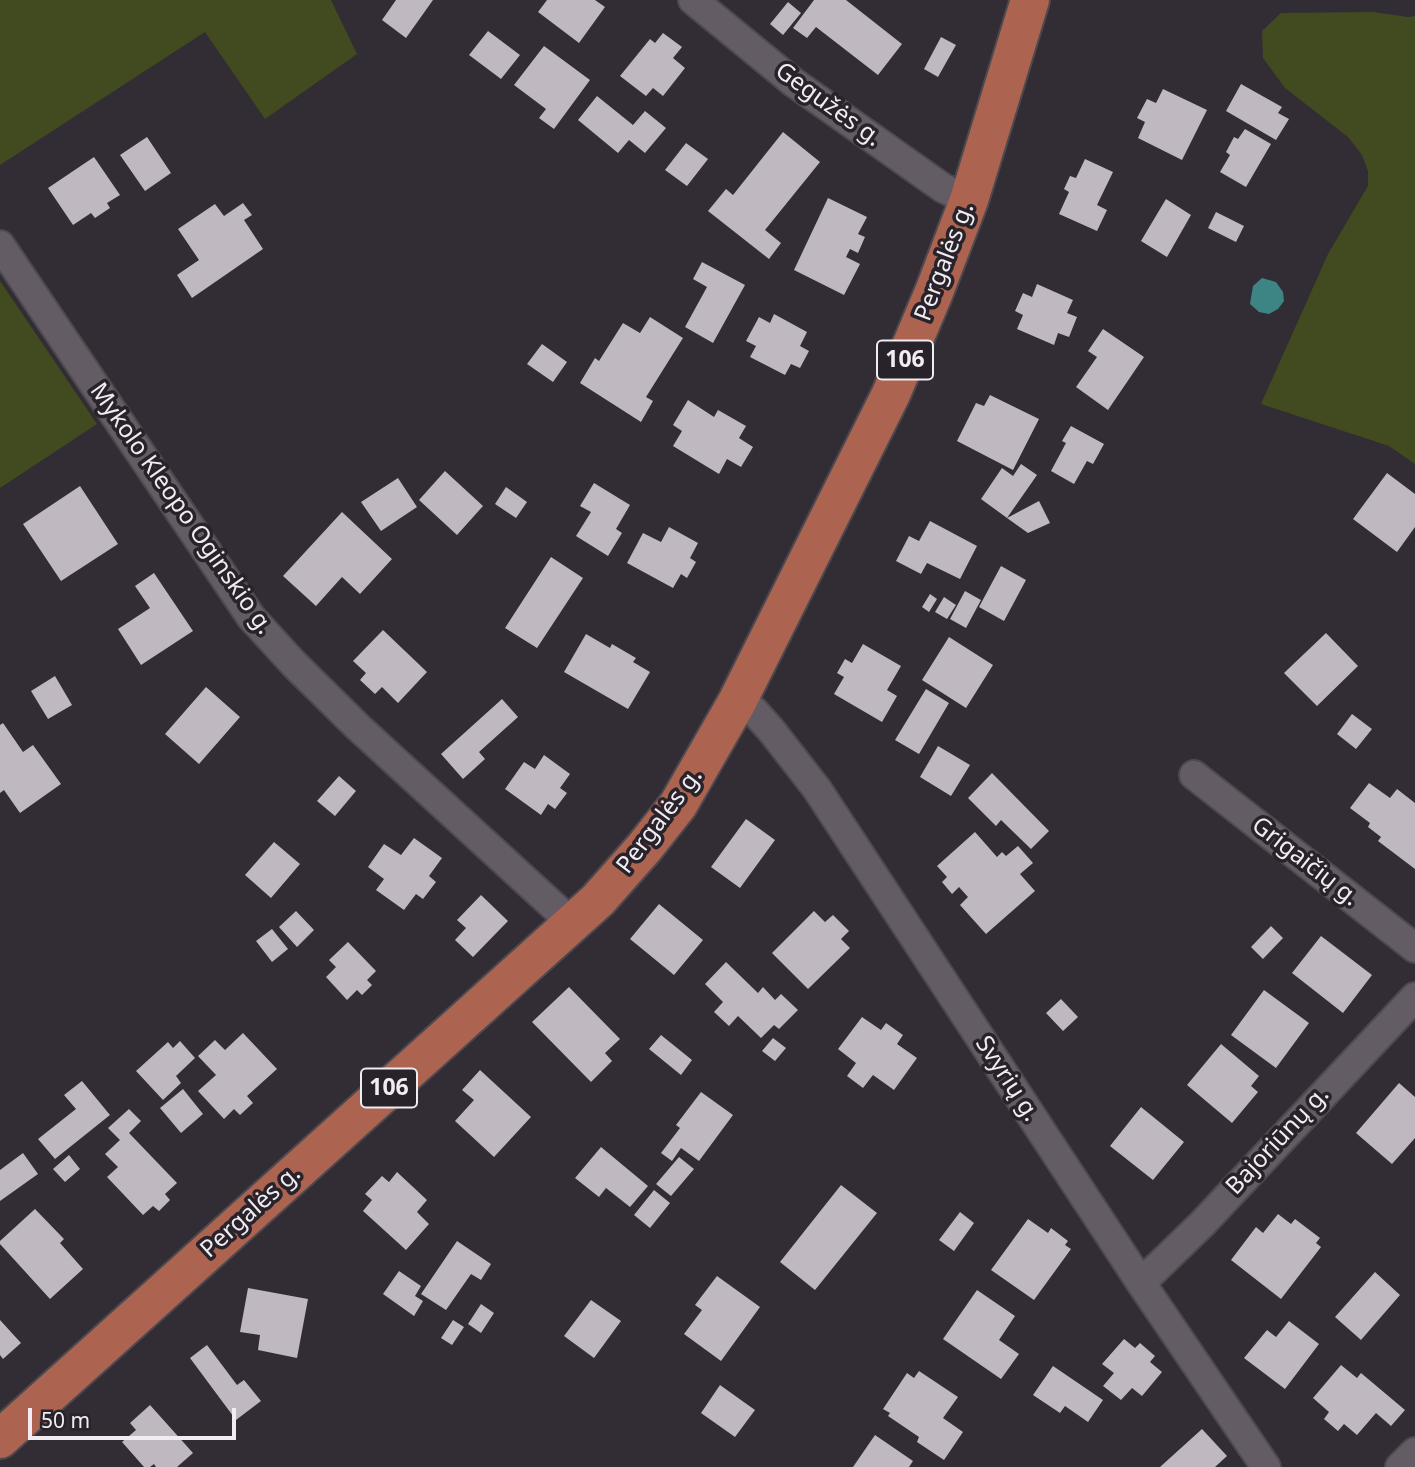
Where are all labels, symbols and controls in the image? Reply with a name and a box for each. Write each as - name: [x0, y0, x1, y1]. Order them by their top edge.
- street label: Gegužės g.: [769, 57, 887, 153]
- street label: Pergalės g.: [909, 199, 981, 325]
- road number: 106: [877, 340, 933, 380]
- street label: Mykolo Kleopo Oginskio g.: [83, 378, 279, 640]
- street label: Pergalės g.: [611, 763, 709, 879]
- street label: Grigaičių g.: [1246, 811, 1364, 913]
- street label: Svyrių g.: [969, 1031, 1045, 1127]
- road number: 106: [361, 1068, 417, 1107]
- street label: Bajoriūnų g.: [1220, 1081, 1336, 1201]
- street label: Pergalės g.: [195, 1160, 307, 1264]
- scale bar: [32, 1394, 240, 1438]
- text: 50 m: [41, 1406, 90, 1434]

